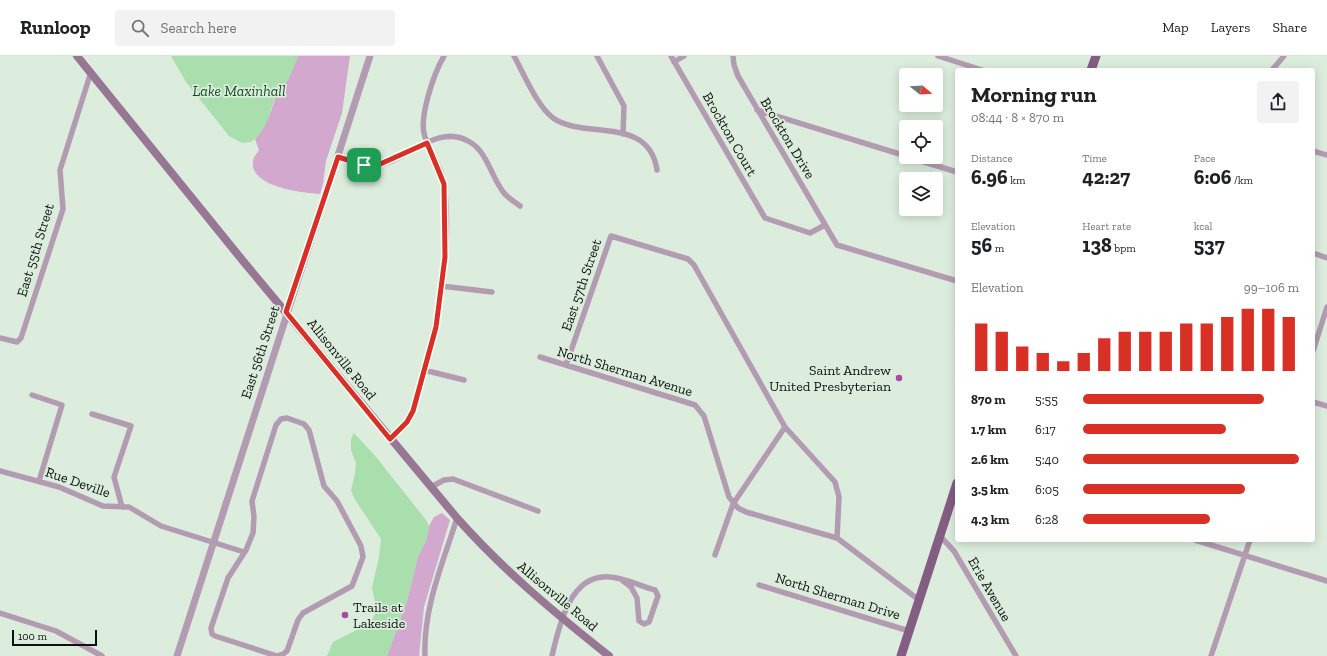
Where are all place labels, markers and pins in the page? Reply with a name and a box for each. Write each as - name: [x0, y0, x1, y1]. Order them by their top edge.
- pin: [347, 148, 381, 182]
- place label: Saint Andrew United Presbyterian: [769, 362, 891, 395]
- marker: Saint Andrew United Presbyterian: [894, 373, 904, 383]
- place label: Trails at Lakeside: [353, 599, 406, 632]
- marker: Trails at Lakeside: [340, 610, 350, 620]

